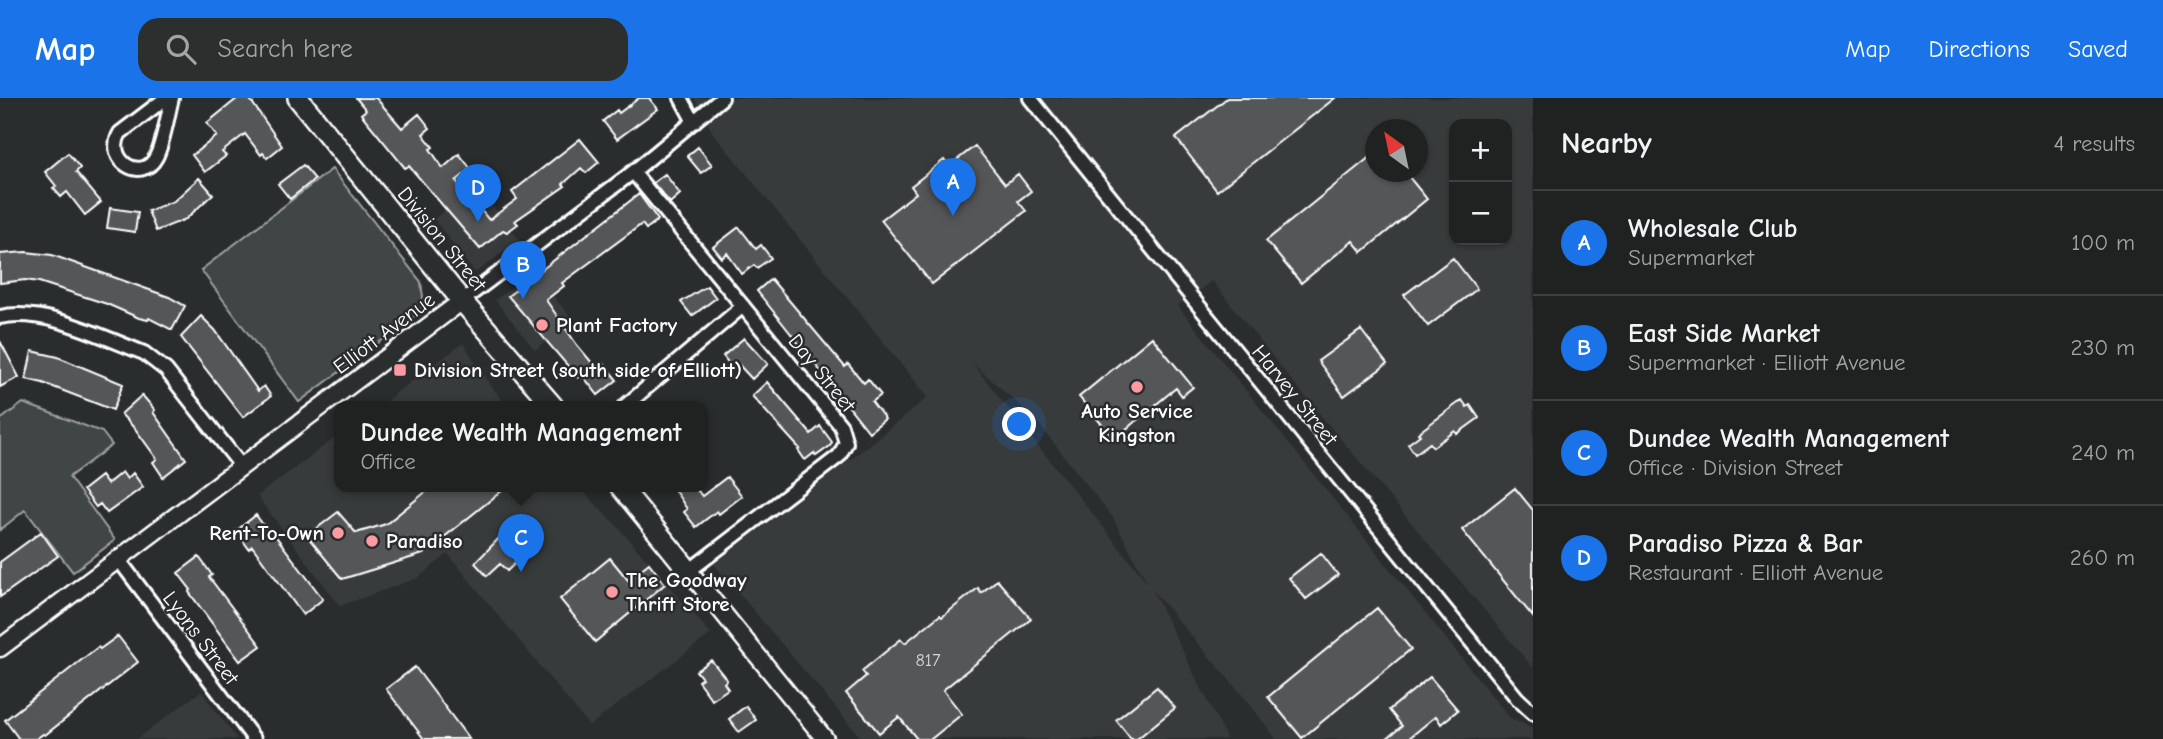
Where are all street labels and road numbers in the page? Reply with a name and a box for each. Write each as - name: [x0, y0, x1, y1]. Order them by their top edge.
- street label: Division Street: [392, 182, 492, 296]
- street label: Elliott Avenue: [329, 287, 439, 379]
- street label: Day Street: [783, 329, 861, 417]
- street label: Harvey Street: [1247, 340, 1343, 451]
- street label: Lyons Street: [158, 587, 244, 690]

